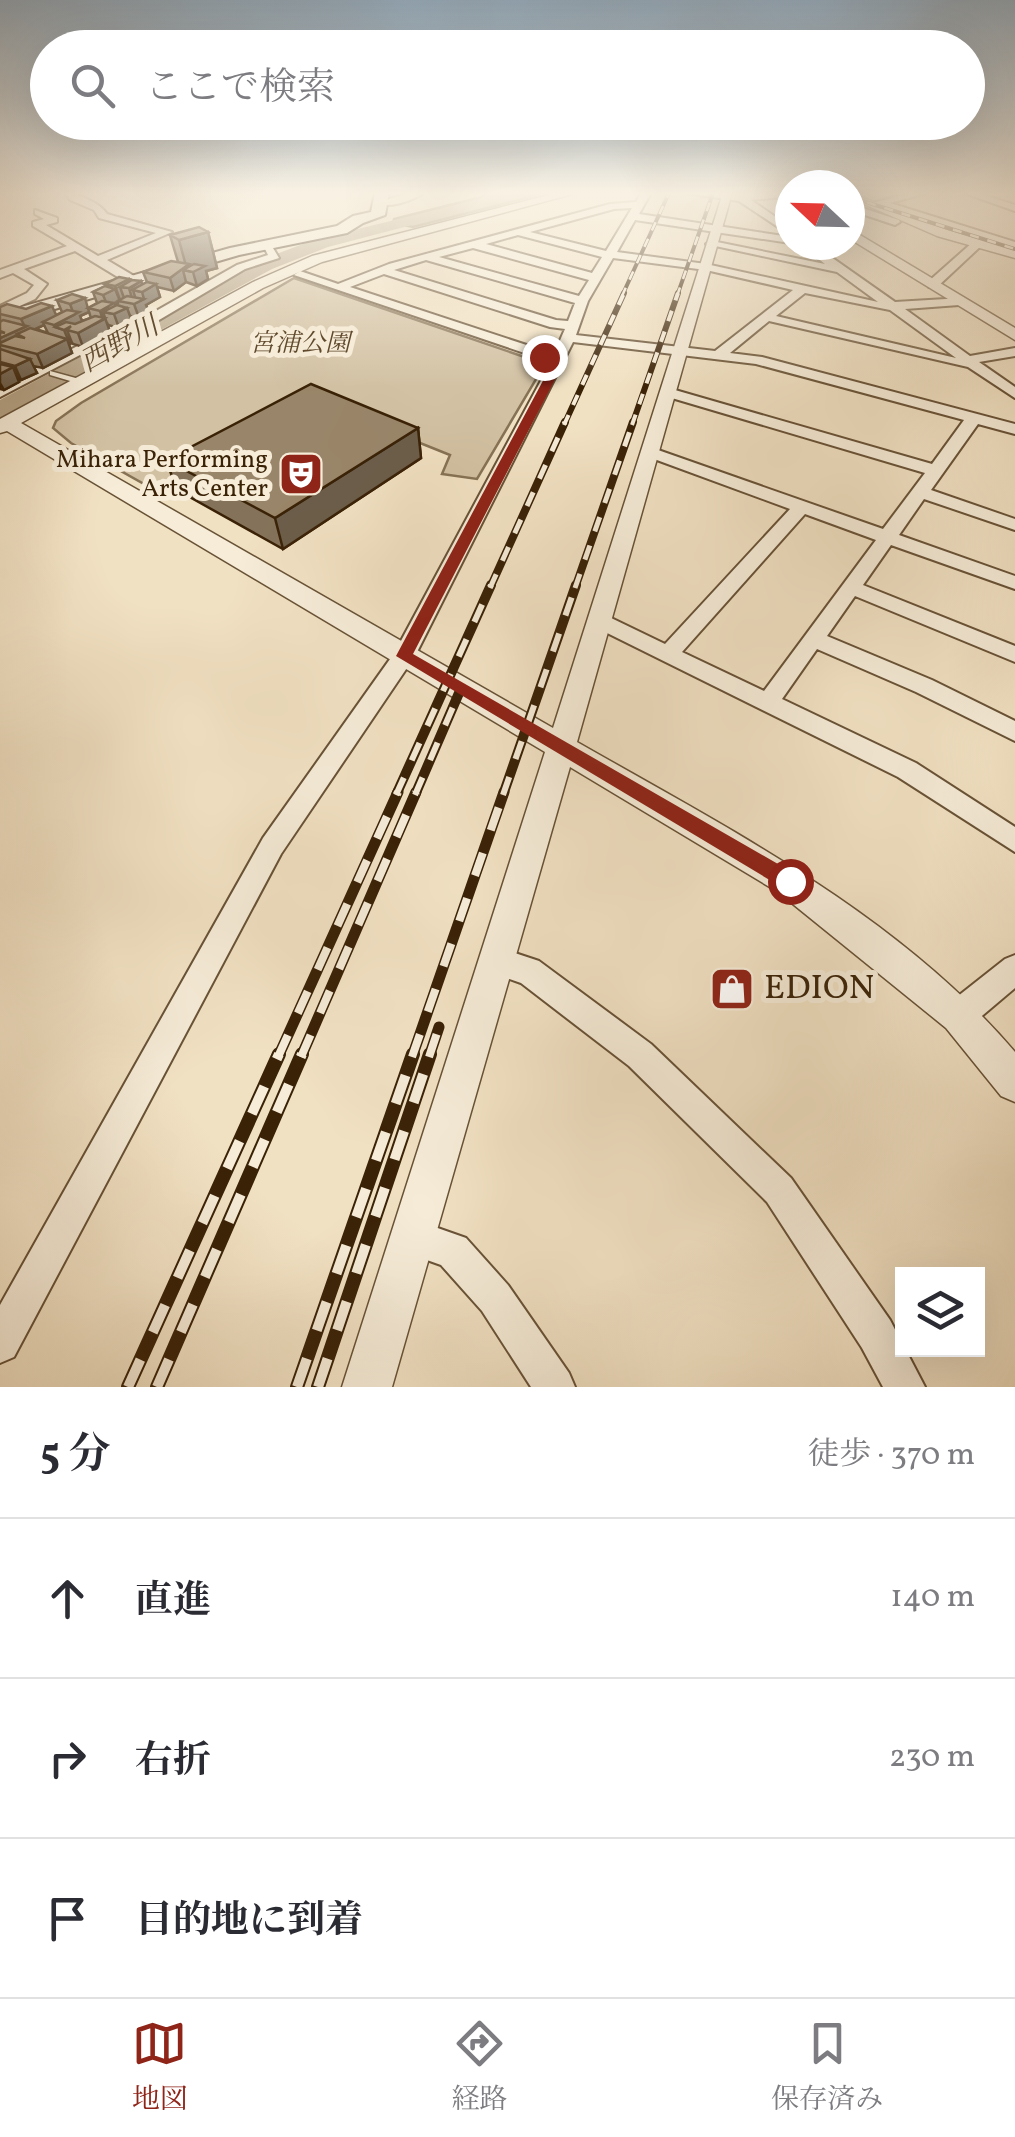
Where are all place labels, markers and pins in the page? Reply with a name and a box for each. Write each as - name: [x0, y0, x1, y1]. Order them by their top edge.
- place label: Mihara Performing Arts Center: [56, 443, 268, 507]
- theatre icon: Mihara Performing Arts Center: [278, 451, 324, 497]
- place label: EDION: [764, 965, 875, 1013]
- shop icon: EDION: [709, 966, 755, 1012]

